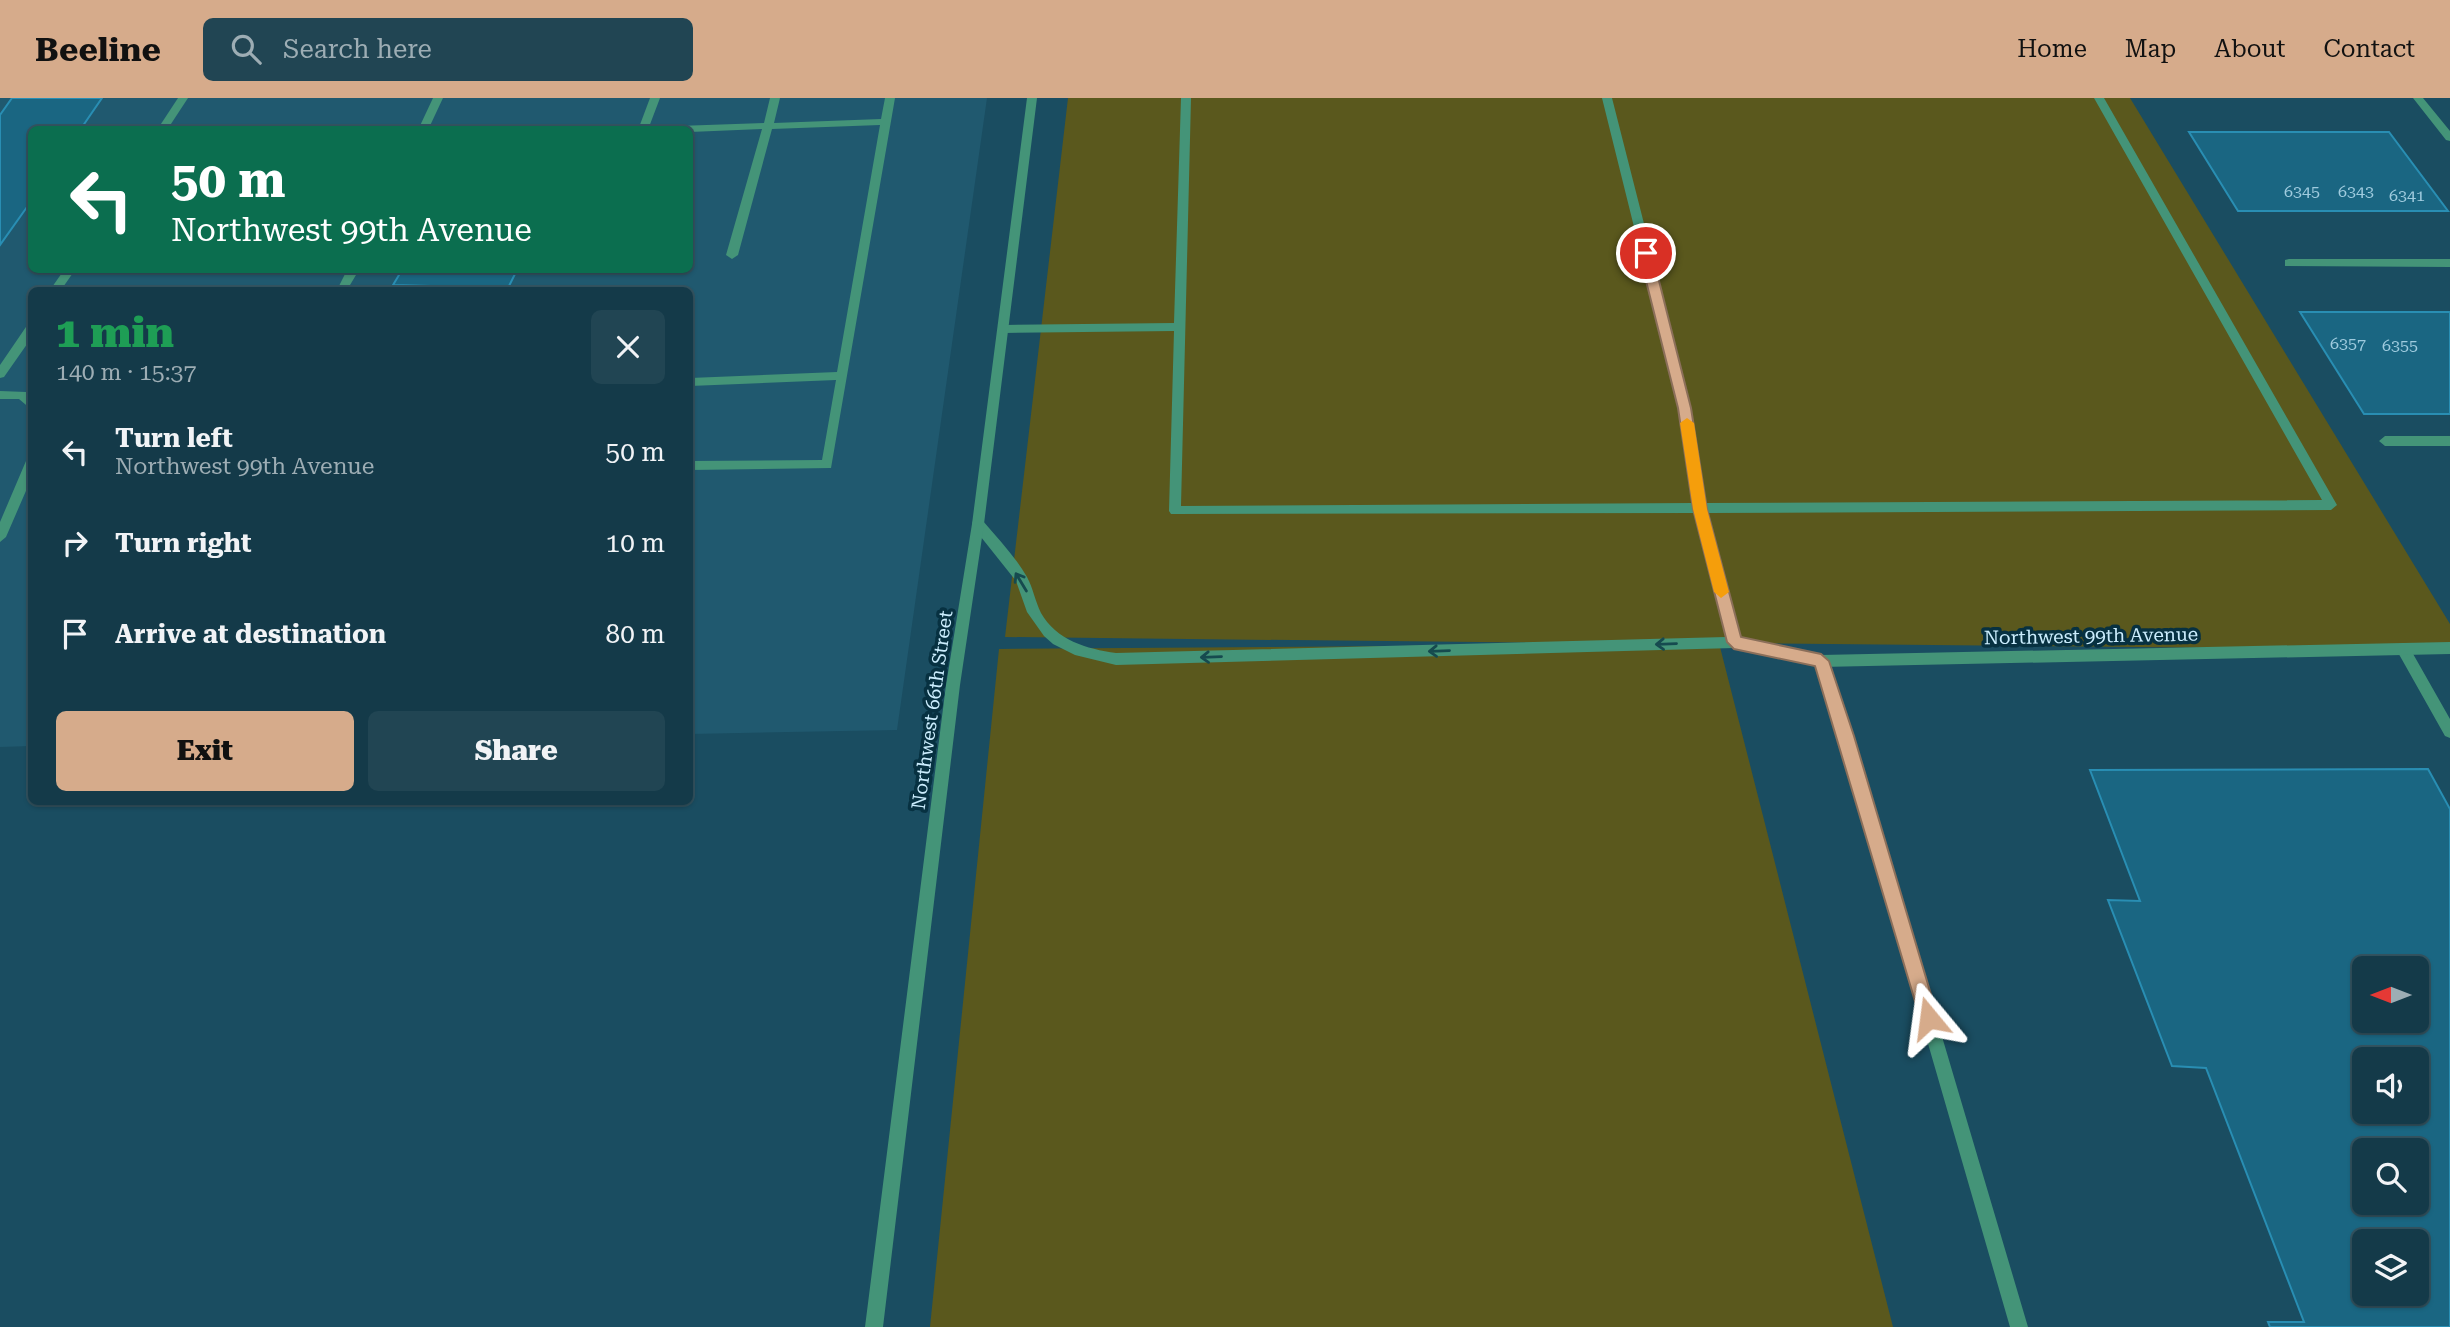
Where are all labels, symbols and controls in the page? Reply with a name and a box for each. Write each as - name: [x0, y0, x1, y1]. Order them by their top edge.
- search box: [203, 18, 693, 81]
- text: Beeline: [35, 30, 161, 69]
- icon: search: [227, 30, 265, 68]
- text: Search here: [283, 34, 432, 64]
- text: Home: [2017, 35, 2087, 63]
- text: Map: [2125, 35, 2176, 63]
- text: About: [2214, 35, 2285, 63]
- text: Contact: [2323, 35, 2415, 63]
- text: 50 m: [171, 152, 286, 209]
- icon: left: [56, 154, 147, 245]
- house number: 6345: [2284, 182, 2320, 201]
- house number: 6343: [2338, 182, 2374, 201]
- house number: 6341: [2389, 186, 2425, 205]
- text: Northwest 99th Avenue: [171, 211, 532, 249]
- pin: [1616, 223, 1676, 283]
- icon: arrive: [1627, 234, 1665, 272]
- text: 1 min: [56, 308, 174, 357]
- button: close: [591, 310, 665, 384]
- house number: 6357: [2330, 334, 2366, 353]
- house number: 6355: [2382, 336, 2418, 355]
- text: 140 m · 15:37: [56, 359, 196, 386]
- text: Turn left: [115, 423, 233, 453]
- icon: left: [56, 433, 94, 471]
- text: 50 m: [606, 437, 665, 467]
- text: Northwest 99th Avenue: [115, 453, 374, 480]
- icon: right: [56, 524, 94, 562]
- text: Turn right: [115, 528, 251, 558]
- text: 10 m: [606, 528, 665, 558]
- one-way arrow: [1014, 573, 1028, 593]
- street label: Northwest 66th Street: [907, 609, 957, 811]
- icon: arrive: [56, 615, 94, 653]
- text: Arrive at destination: [115, 619, 386, 649]
- text: 80 m: [606, 619, 665, 649]
- street label: Northwest 99th Avenue: [1984, 623, 2198, 649]
- one-way arrow: [1655, 638, 1678, 651]
- one-way arrow: [1427, 644, 1450, 657]
- one-way arrow: [1200, 650, 1223, 663]
- button: Exit: [56, 711, 354, 791]
- button: Share: [368, 711, 665, 791]
- north arrow: [2352, 956, 2429, 1032]
- map controls: [2352, 956, 2429, 1306]
- position arrow: [1892, 981, 1966, 1055]
- button: sound: [2352, 1047, 2429, 1124]
- button: search: [2352, 1138, 2429, 1215]
- button: layers: [2352, 1229, 2429, 1306]

